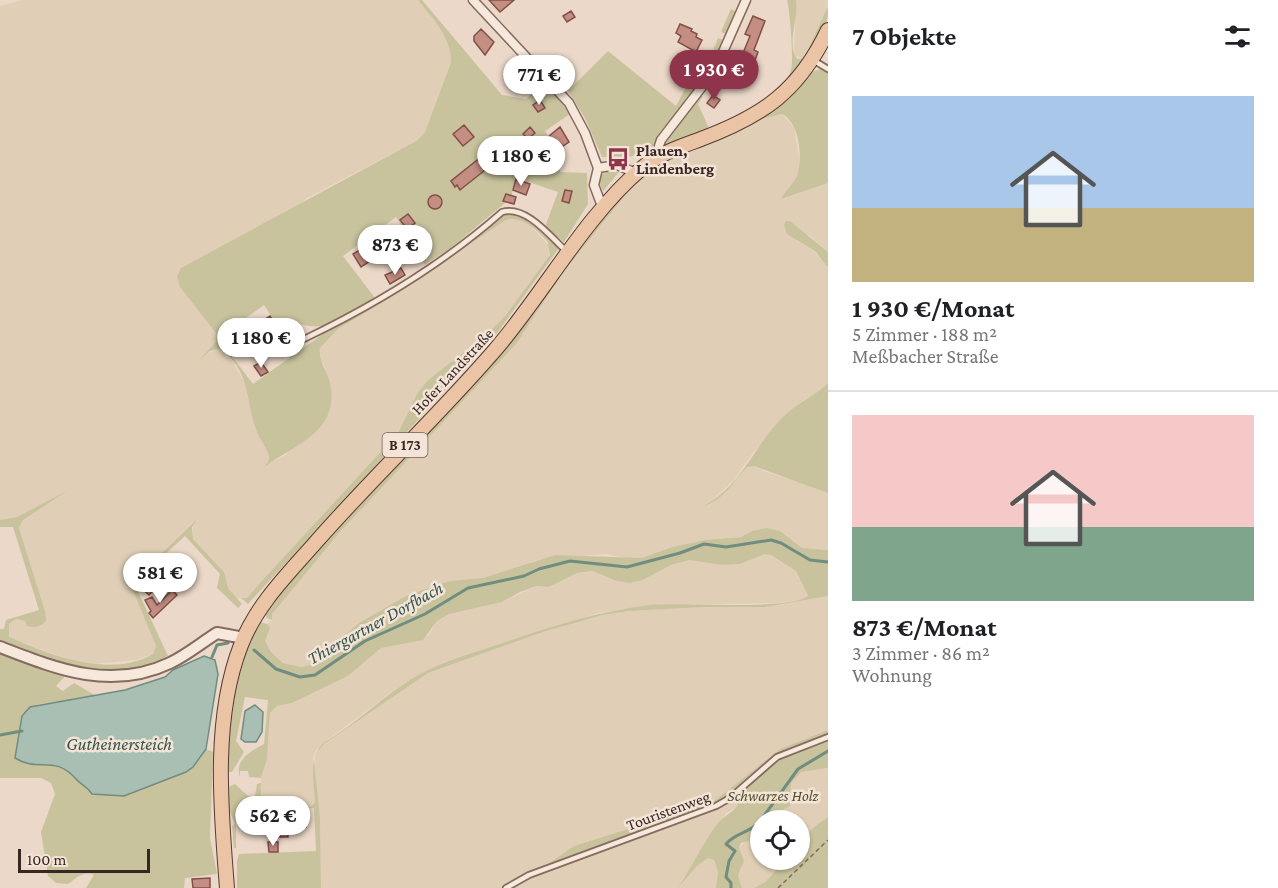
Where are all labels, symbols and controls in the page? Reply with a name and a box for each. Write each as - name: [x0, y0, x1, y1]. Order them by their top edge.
- icon: filters: [1221, 20, 1254, 53]
- text: 7 Objekte: [852, 22, 956, 51]
- pin: 1 930 €: [659, 50, 769, 101]
- pin: 771 €: [497, 55, 581, 106]
- text: 1 930 €: [684, 58, 744, 80]
- text: 771 €: [517, 63, 561, 85]
- icon: home: [999, 135, 1107, 243]
- pin: 1 180 €: [466, 136, 576, 187]
- place label: Plauen, Lindenberg: [636, 142, 714, 177]
- text: 1 180 €: [491, 144, 551, 166]
- bus stop icon: Plauen, Lindenberg: [605, 146, 631, 172]
- pin: 873 €: [353, 225, 437, 276]
- text: 873 €: [371, 233, 419, 255]
- text: 1 930 €/Monat: [852, 294, 1014, 323]
- pin: 1 180 €: [206, 318, 316, 369]
- text: 5 Zimmer · 188 m²: [852, 323, 997, 345]
- street label: Hofer Landstraße: [408, 325, 497, 418]
- text: 1 180 €: [231, 326, 291, 348]
- text: Meßbacher Straße: [852, 345, 998, 367]
- road number: B 173: [382, 433, 428, 457]
- icon: home: [999, 454, 1107, 562]
- pin: 581 €: [118, 553, 202, 604]
- text: 581 €: [137, 561, 183, 583]
- water label: Thiergartner Dorfbach: [304, 577, 446, 669]
- text: 873 €/Monat: [852, 613, 997, 642]
- text: 3 Zimmer · 86 m²: [852, 642, 990, 664]
- text: Wohnung: [852, 664, 932, 686]
- water label: Gutheinersteich: [66, 734, 172, 754]
- street label: Touristenweg: [624, 787, 713, 834]
- park label: Schwarzes Holz: [727, 787, 820, 804]
- pin: 562 €: [231, 796, 315, 847]
- text: 562 €: [249, 804, 297, 826]
- map controls: [750, 810, 810, 870]
- button: locate: [750, 810, 810, 870]
- scale bar: [18, 846, 150, 874]
- text: 100 m: [27, 851, 66, 868]

